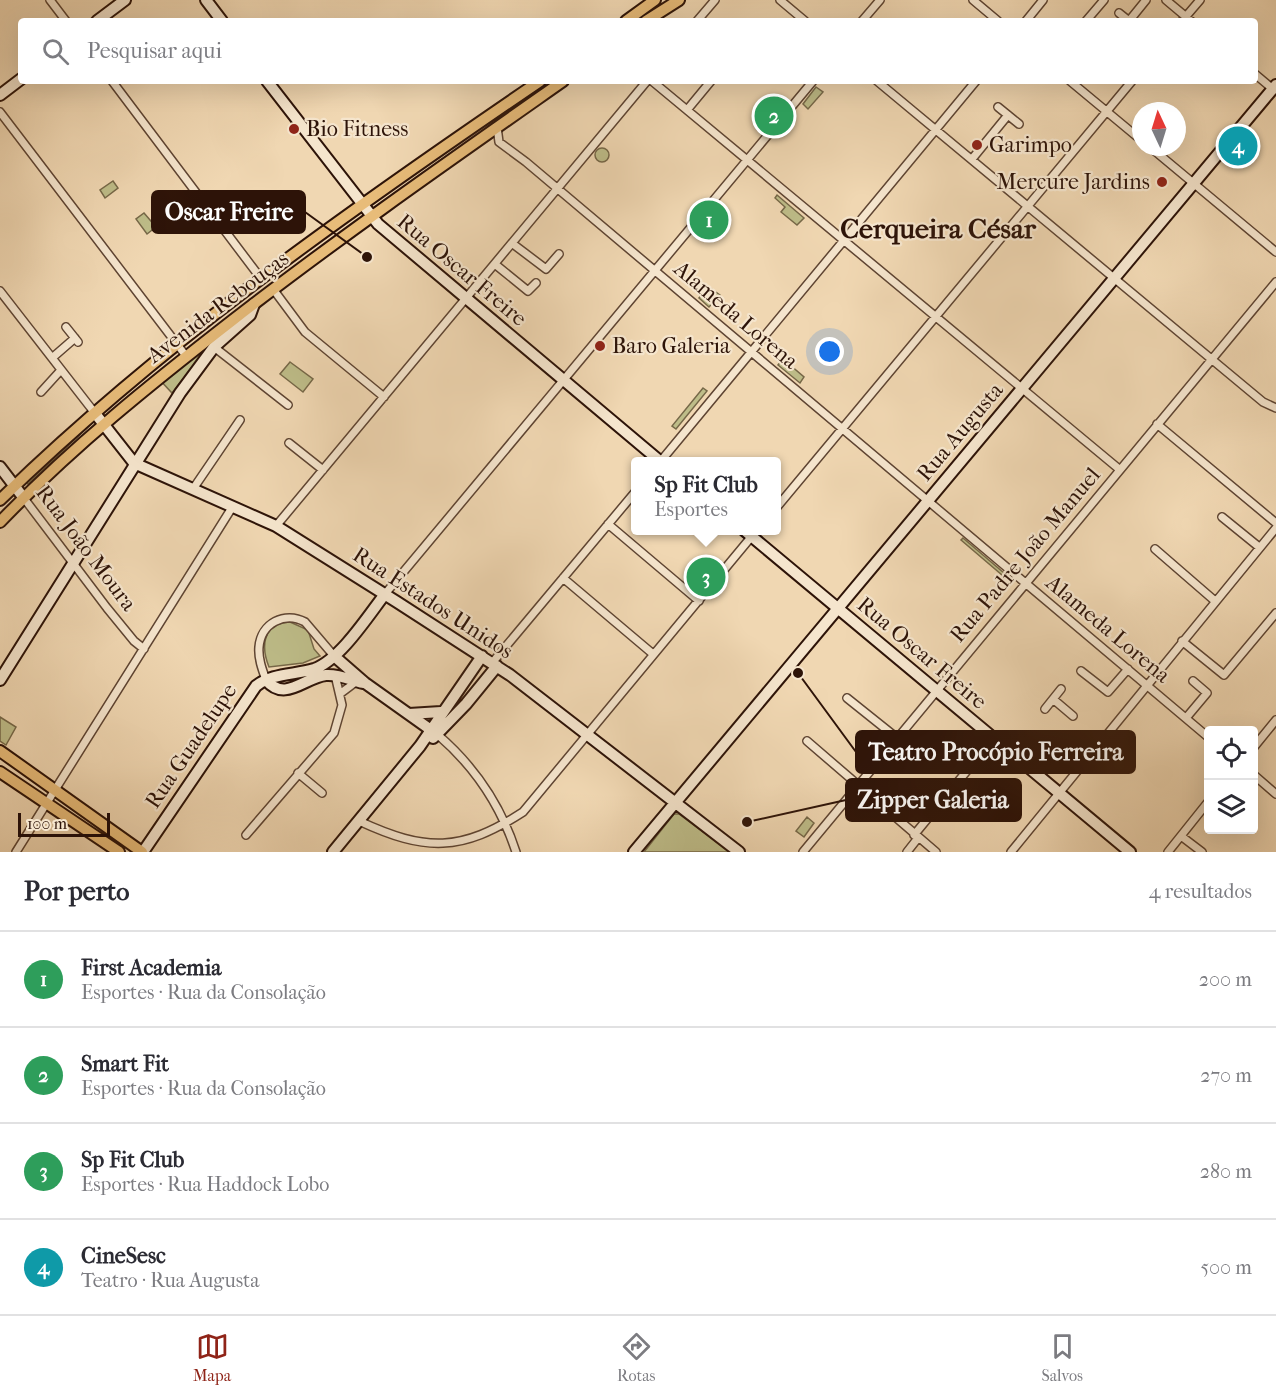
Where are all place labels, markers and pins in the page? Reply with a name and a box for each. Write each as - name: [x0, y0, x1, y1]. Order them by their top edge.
- pin: 2: [754, 94, 794, 138]
- place label: Bio Fitness: [306, 116, 408, 142]
- marker: Bio Fitness: [287, 122, 301, 136]
- pin: 4: [1218, 124, 1258, 168]
- place label: Garimpo: [989, 132, 1072, 158]
- marker: Garimpo: [970, 138, 984, 152]
- place label: Mercure Jardins: [997, 169, 1150, 195]
- marker: Mercure Jardins: [1155, 175, 1169, 189]
- callout: Oscar Freire: [152, 191, 305, 233]
- pin: 1: [690, 198, 728, 242]
- place label: Baro Galeria: [612, 333, 731, 359]
- marker: Baro Galeria: [593, 339, 607, 353]
- pin: 3: [686, 554, 726, 600]
- callout: Teatro Procópio Ferreira: [856, 731, 1135, 773]
- callout: Zipper Galeria: [846, 779, 1021, 821]

